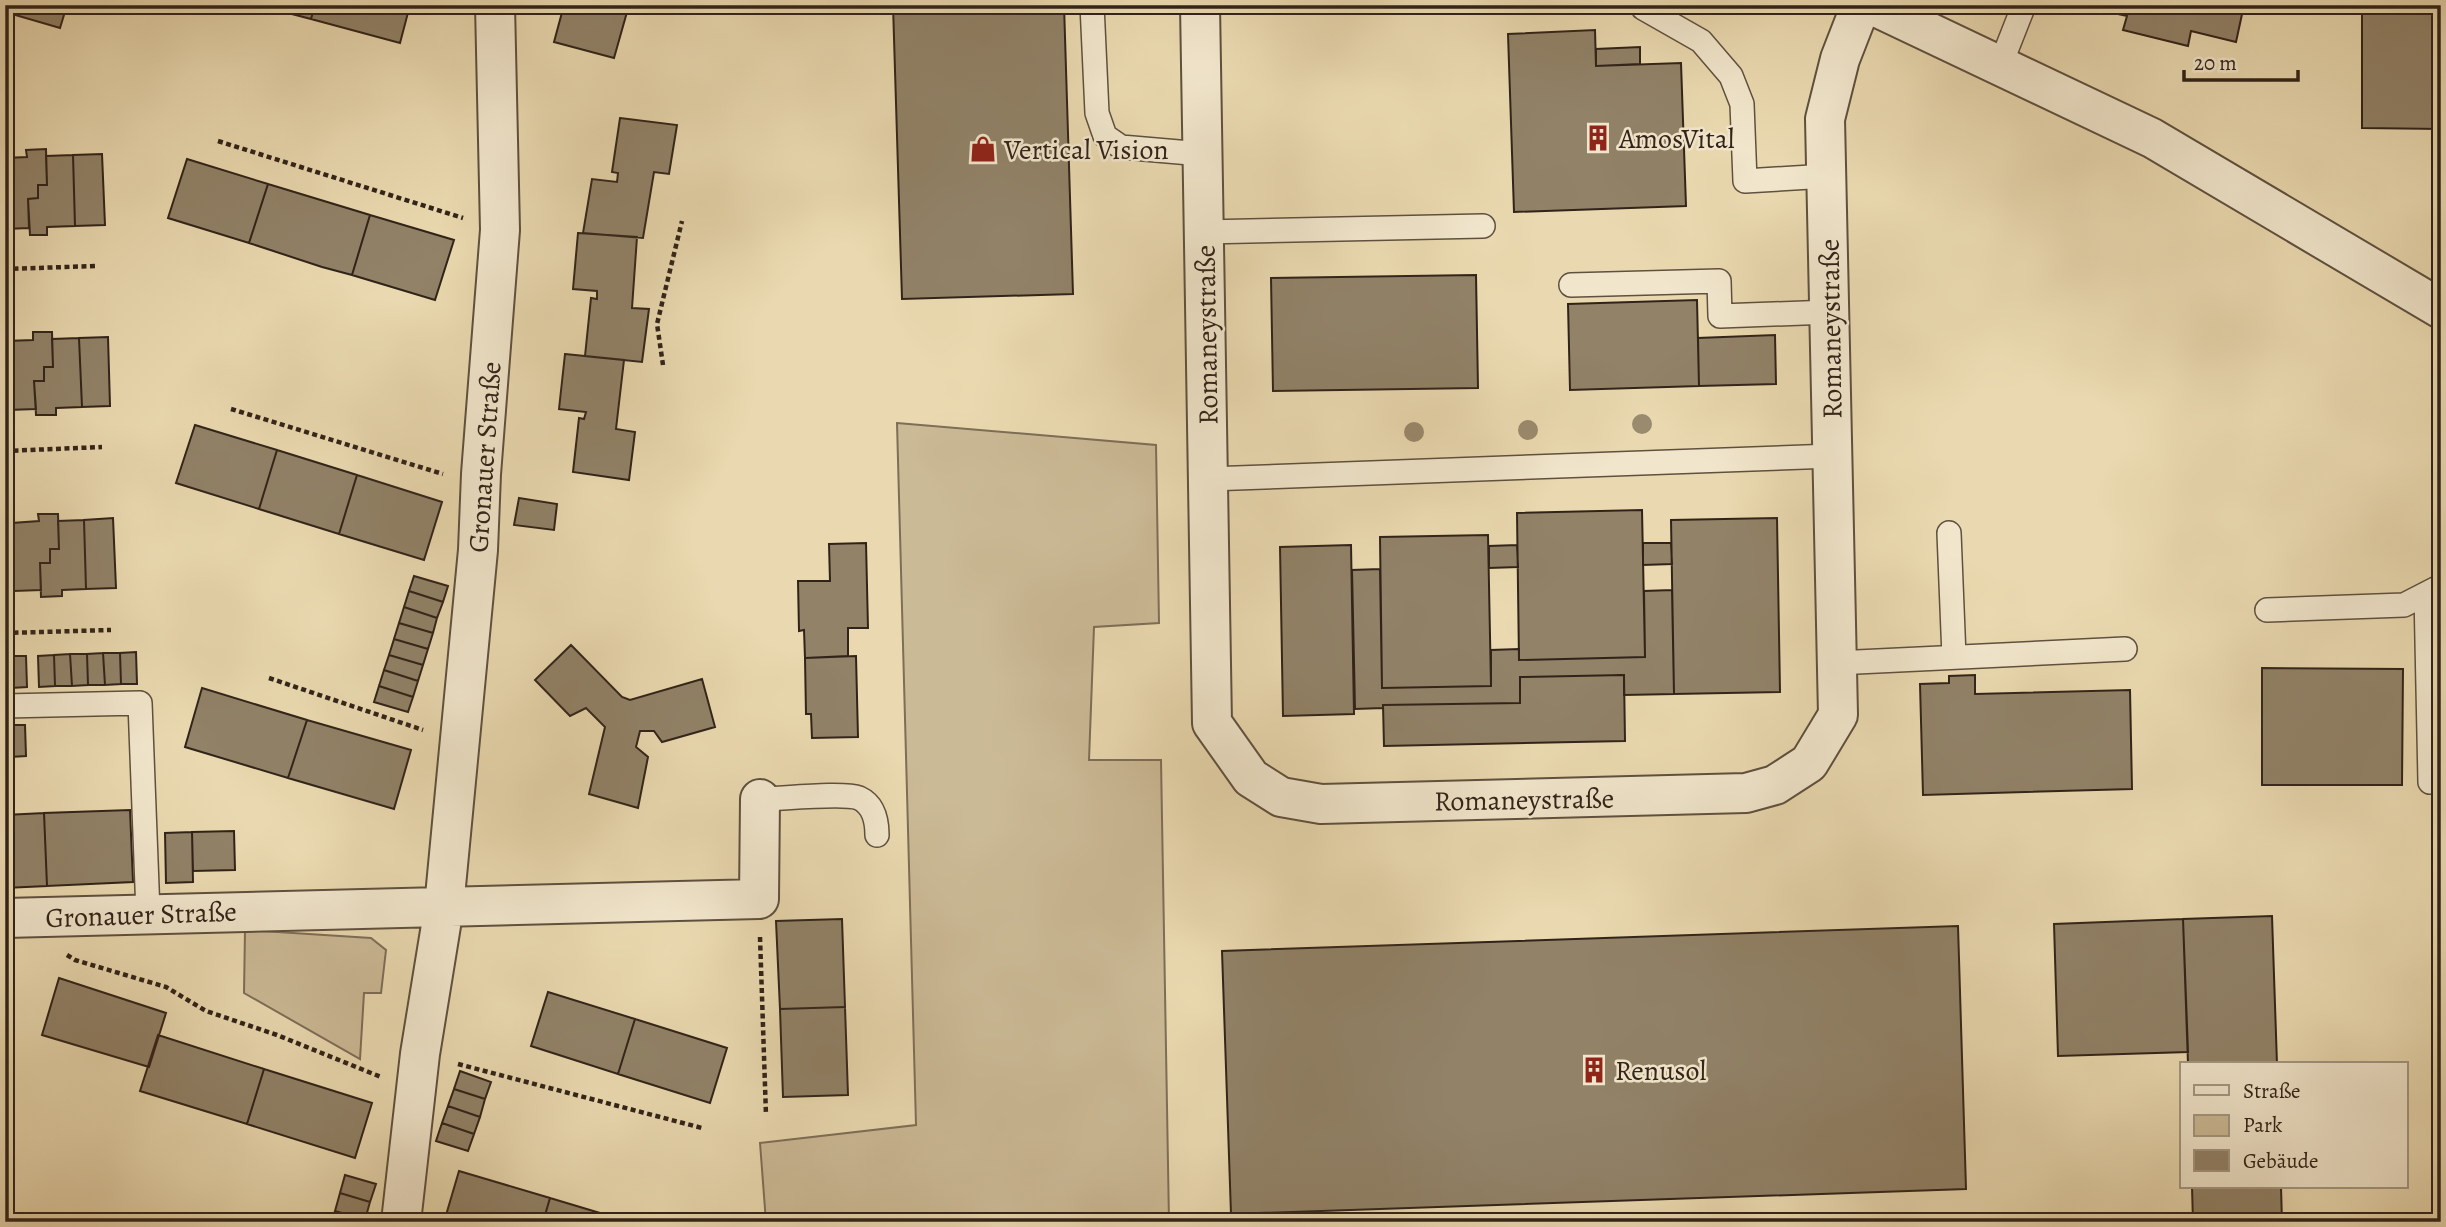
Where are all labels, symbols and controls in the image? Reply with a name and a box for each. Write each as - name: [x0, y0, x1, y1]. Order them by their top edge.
- scale bar: [2184, 38, 2297, 82]
- text: 20 m: [2194, 49, 2237, 77]
- place label: AmosVital: [1618, 120, 1735, 158]
- building icon: AmosVital: [1583, 123, 1613, 153]
- place label: Vertical Vision: [1003, 131, 1169, 169]
- shop icon: Vertical Vision: [968, 134, 998, 164]
- street label: Romaneystraße: [1810, 239, 1852, 419]
- street label: Romaneystraße: [1186, 245, 1228, 425]
- street label: Gronauer Straße: [459, 360, 511, 554]
- street label: Romaneystraße: [1434, 779, 1614, 821]
- street label: Gronauer Straße: [45, 893, 237, 937]
- place label: Renusol: [1615, 1052, 1707, 1090]
- building icon: Renusol: [1579, 1055, 1609, 1085]
- legend: [2180, 1062, 2408, 1188]
- text: Straße: [2243, 1077, 2301, 1105]
- text: Park: [2243, 1111, 2283, 1139]
- text: Gebäude: [2243, 1147, 2319, 1175]

